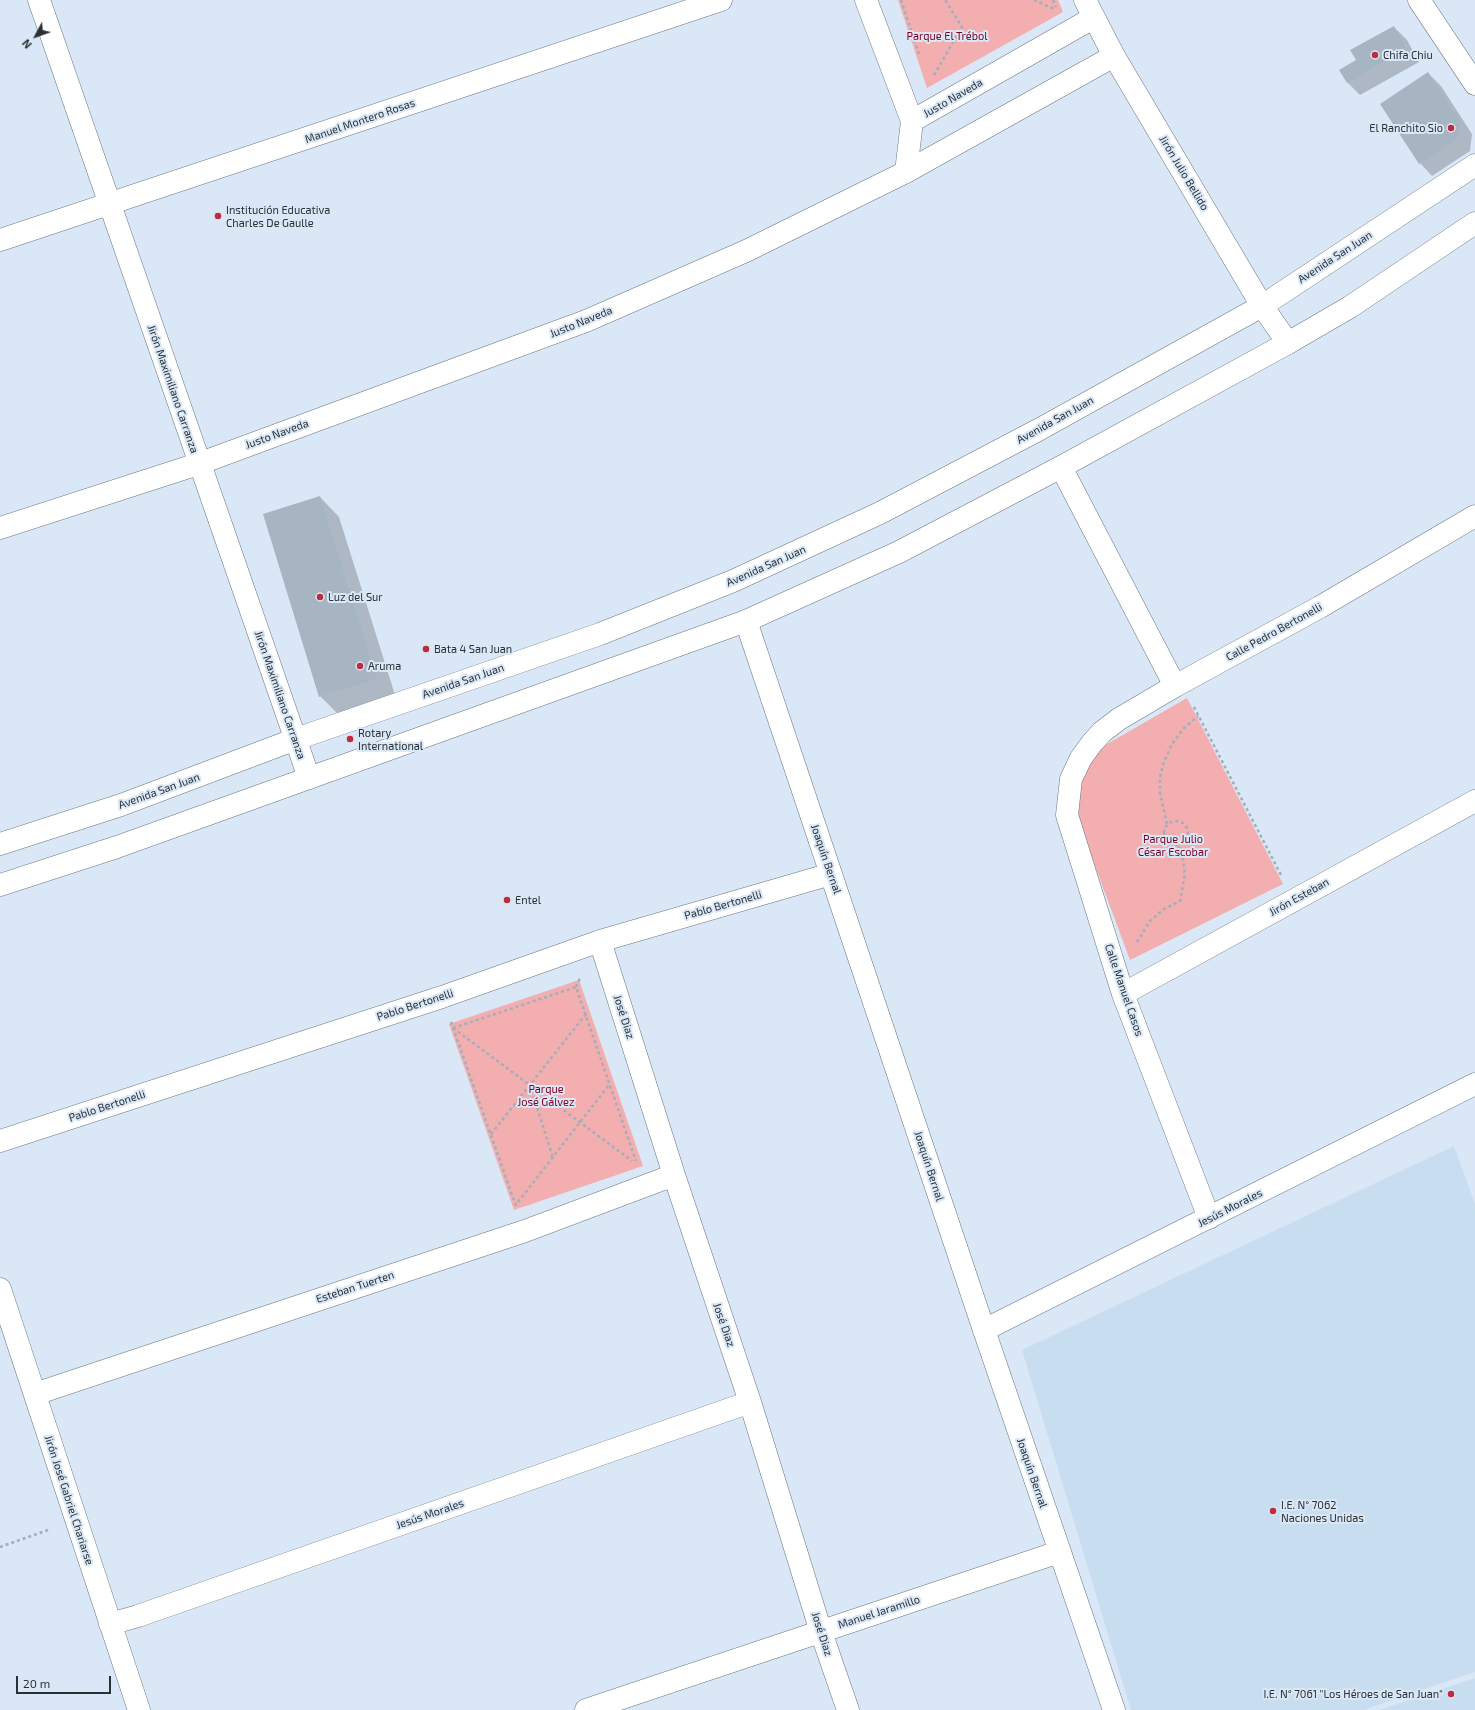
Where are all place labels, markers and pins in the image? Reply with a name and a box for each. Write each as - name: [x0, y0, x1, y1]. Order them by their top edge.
- place label: Chifa Chiu: [1383, 48, 1433, 62]
- marker: Chifa Chiu: [1370, 50, 1380, 60]
- place label: El Ranchito Sio: [1369, 121, 1443, 135]
- marker: El Ranchito Sio: [1446, 123, 1456, 133]
- place label: Institución Educativa Charles De Gaulle: [226, 203, 330, 229]
- marker: Institución Educativa Charles De Gaulle: [213, 211, 223, 221]
- place label: Luz del Sur: [328, 590, 383, 604]
- marker: Luz del Sur: [315, 592, 325, 602]
- place label: Bata 4 San Juan: [434, 642, 512, 656]
- marker: Bata 4 San Juan: [421, 644, 431, 654]
- place label: Aruma: [368, 659, 401, 673]
- marker: Aruma: [355, 661, 365, 671]
- place label: Rotary International: [358, 726, 423, 752]
- marker: Rotary International: [345, 734, 355, 744]
- place label: Entel: [515, 893, 541, 907]
- marker: Entel: [502, 895, 512, 905]
- place label: I.E. N° 7062 Naciones Unidas: [1281, 1498, 1364, 1524]
- marker: I.E. N° 7062 Naciones Unidas: [1268, 1506, 1278, 1516]
- place label: I.E. N° 7061 "Los Héroes de San Juan": [1263, 1687, 1443, 1701]
- marker: I.E. N° 7061 "Los Héroes de San Juan": [1446, 1689, 1456, 1699]

